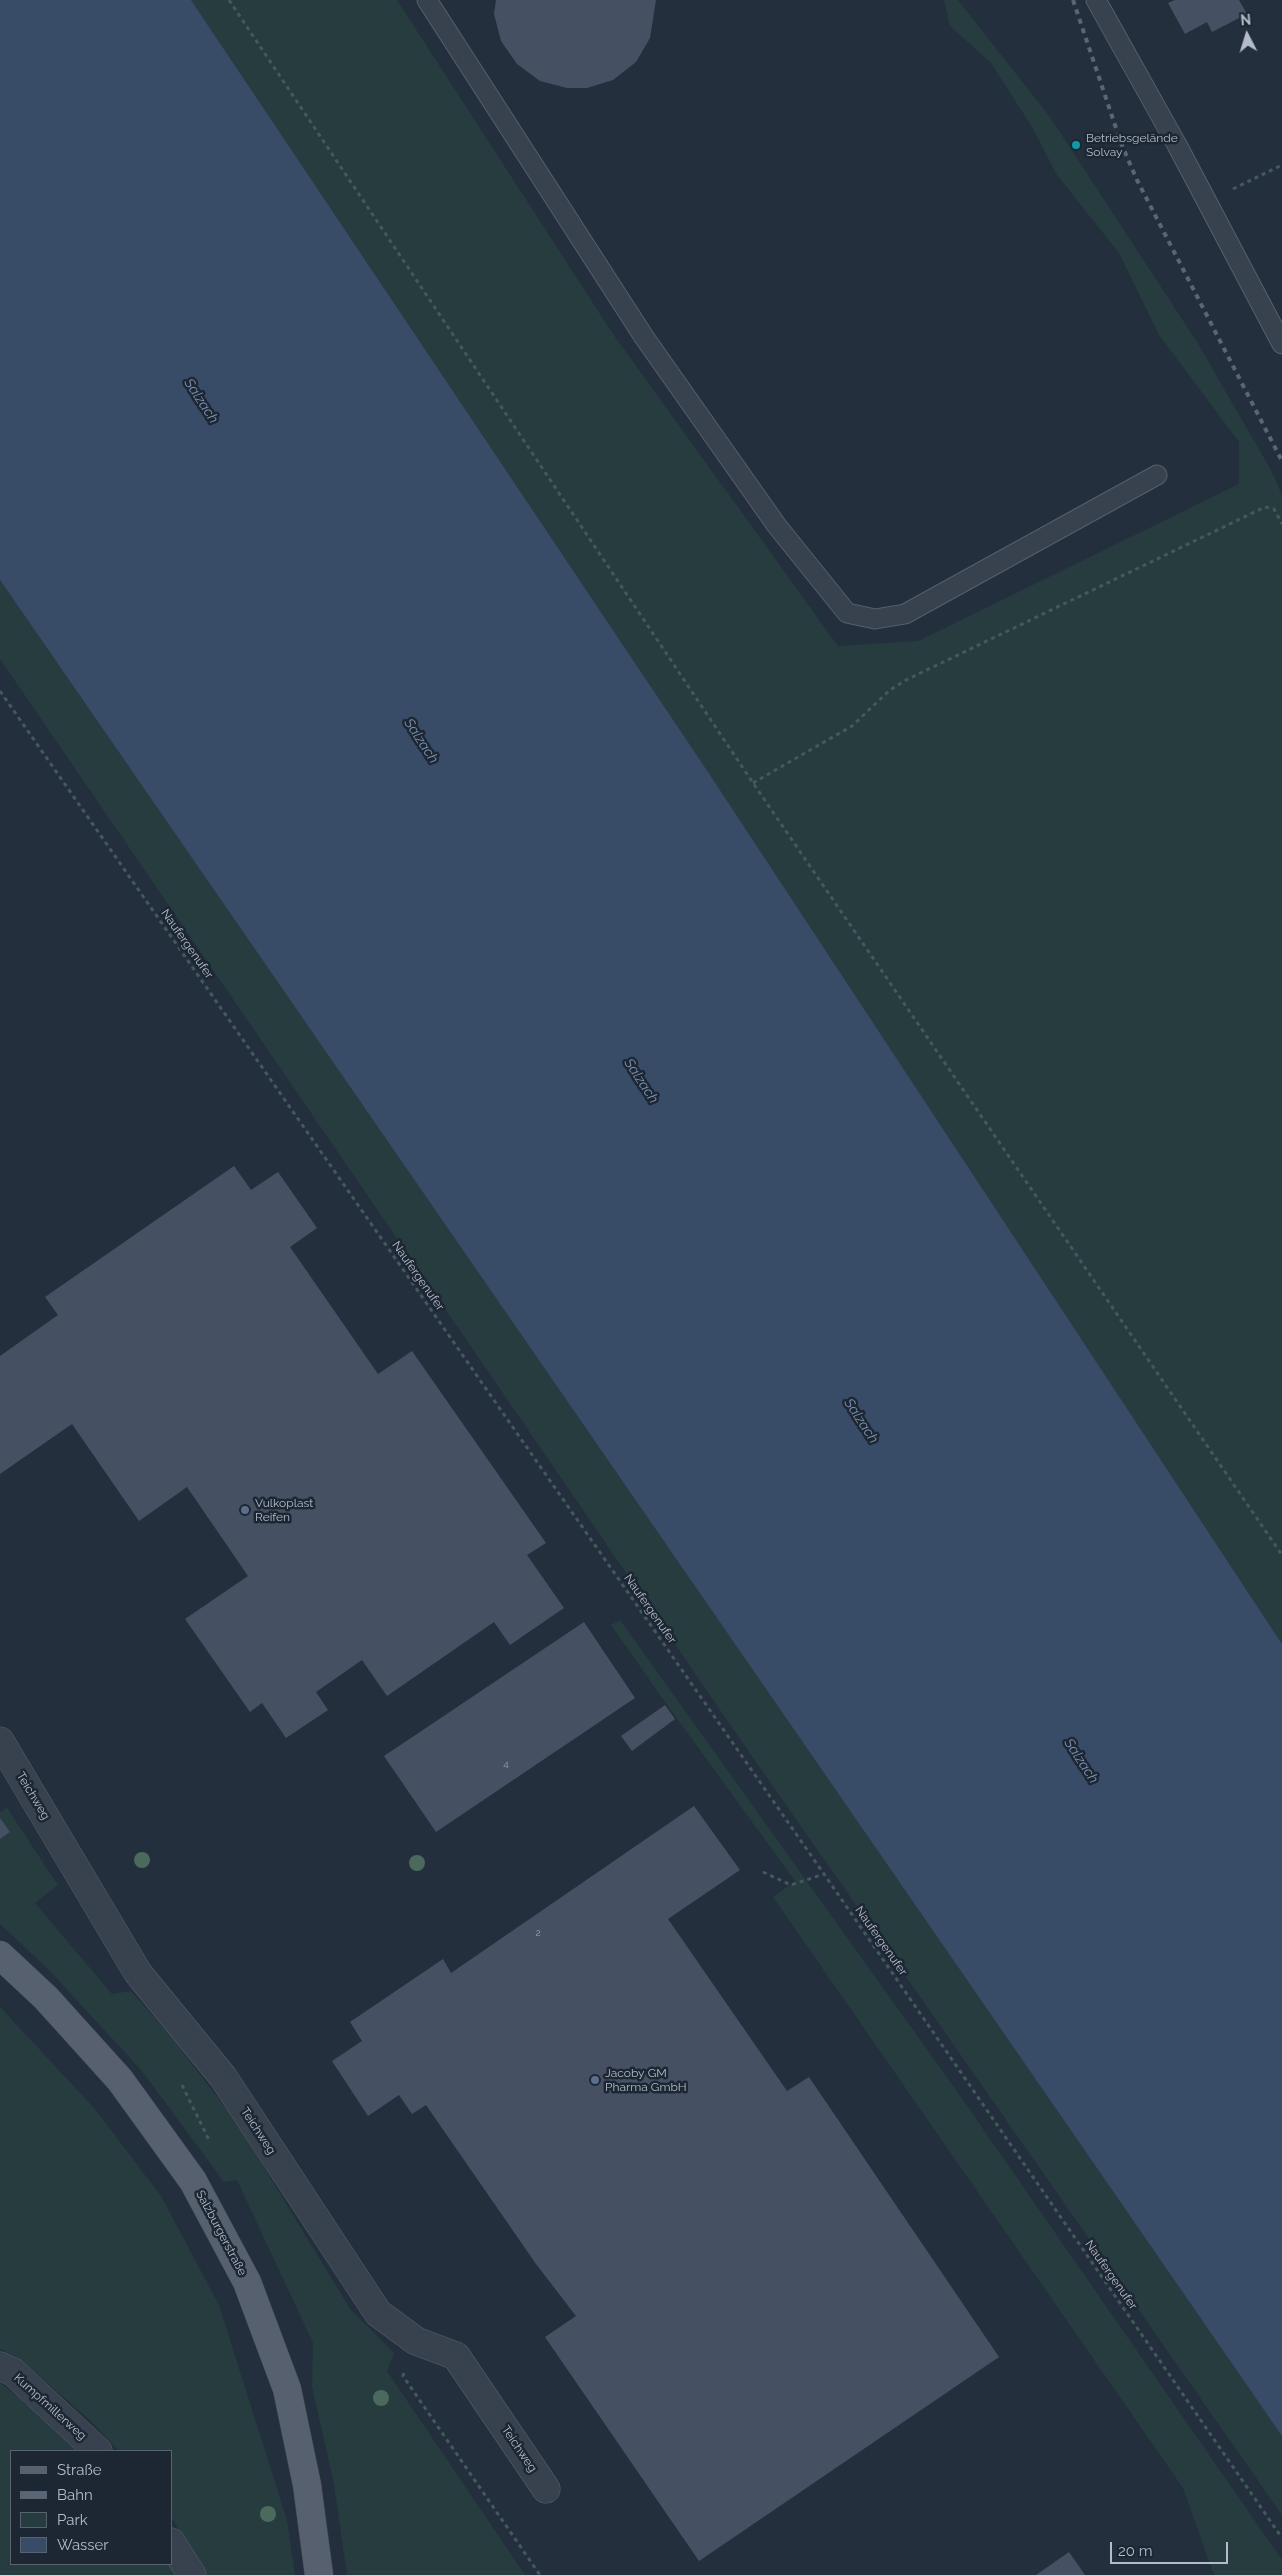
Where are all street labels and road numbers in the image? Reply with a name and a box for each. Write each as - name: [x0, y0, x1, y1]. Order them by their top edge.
- street label: Naufergenufer: [158, 907, 216, 981]
- street label: Naufergenufer: [389, 1239, 447, 1313]
- street label: Naufergenufer: [621, 1572, 679, 1646]
- street label: Teichweg: [13, 1770, 53, 1822]
- street label: Naufergenufer: [852, 1904, 910, 1978]
- street label: Teichweg: [238, 2105, 278, 2157]
- street label: Salzburgerstraße: [192, 2188, 250, 2278]
- street label: Naufergenufer: [1082, 2238, 1140, 2312]
- street label: Kumpfmillerweg: [11, 2371, 89, 2443]
- street label: Teichweg: [498, 2423, 540, 2475]

